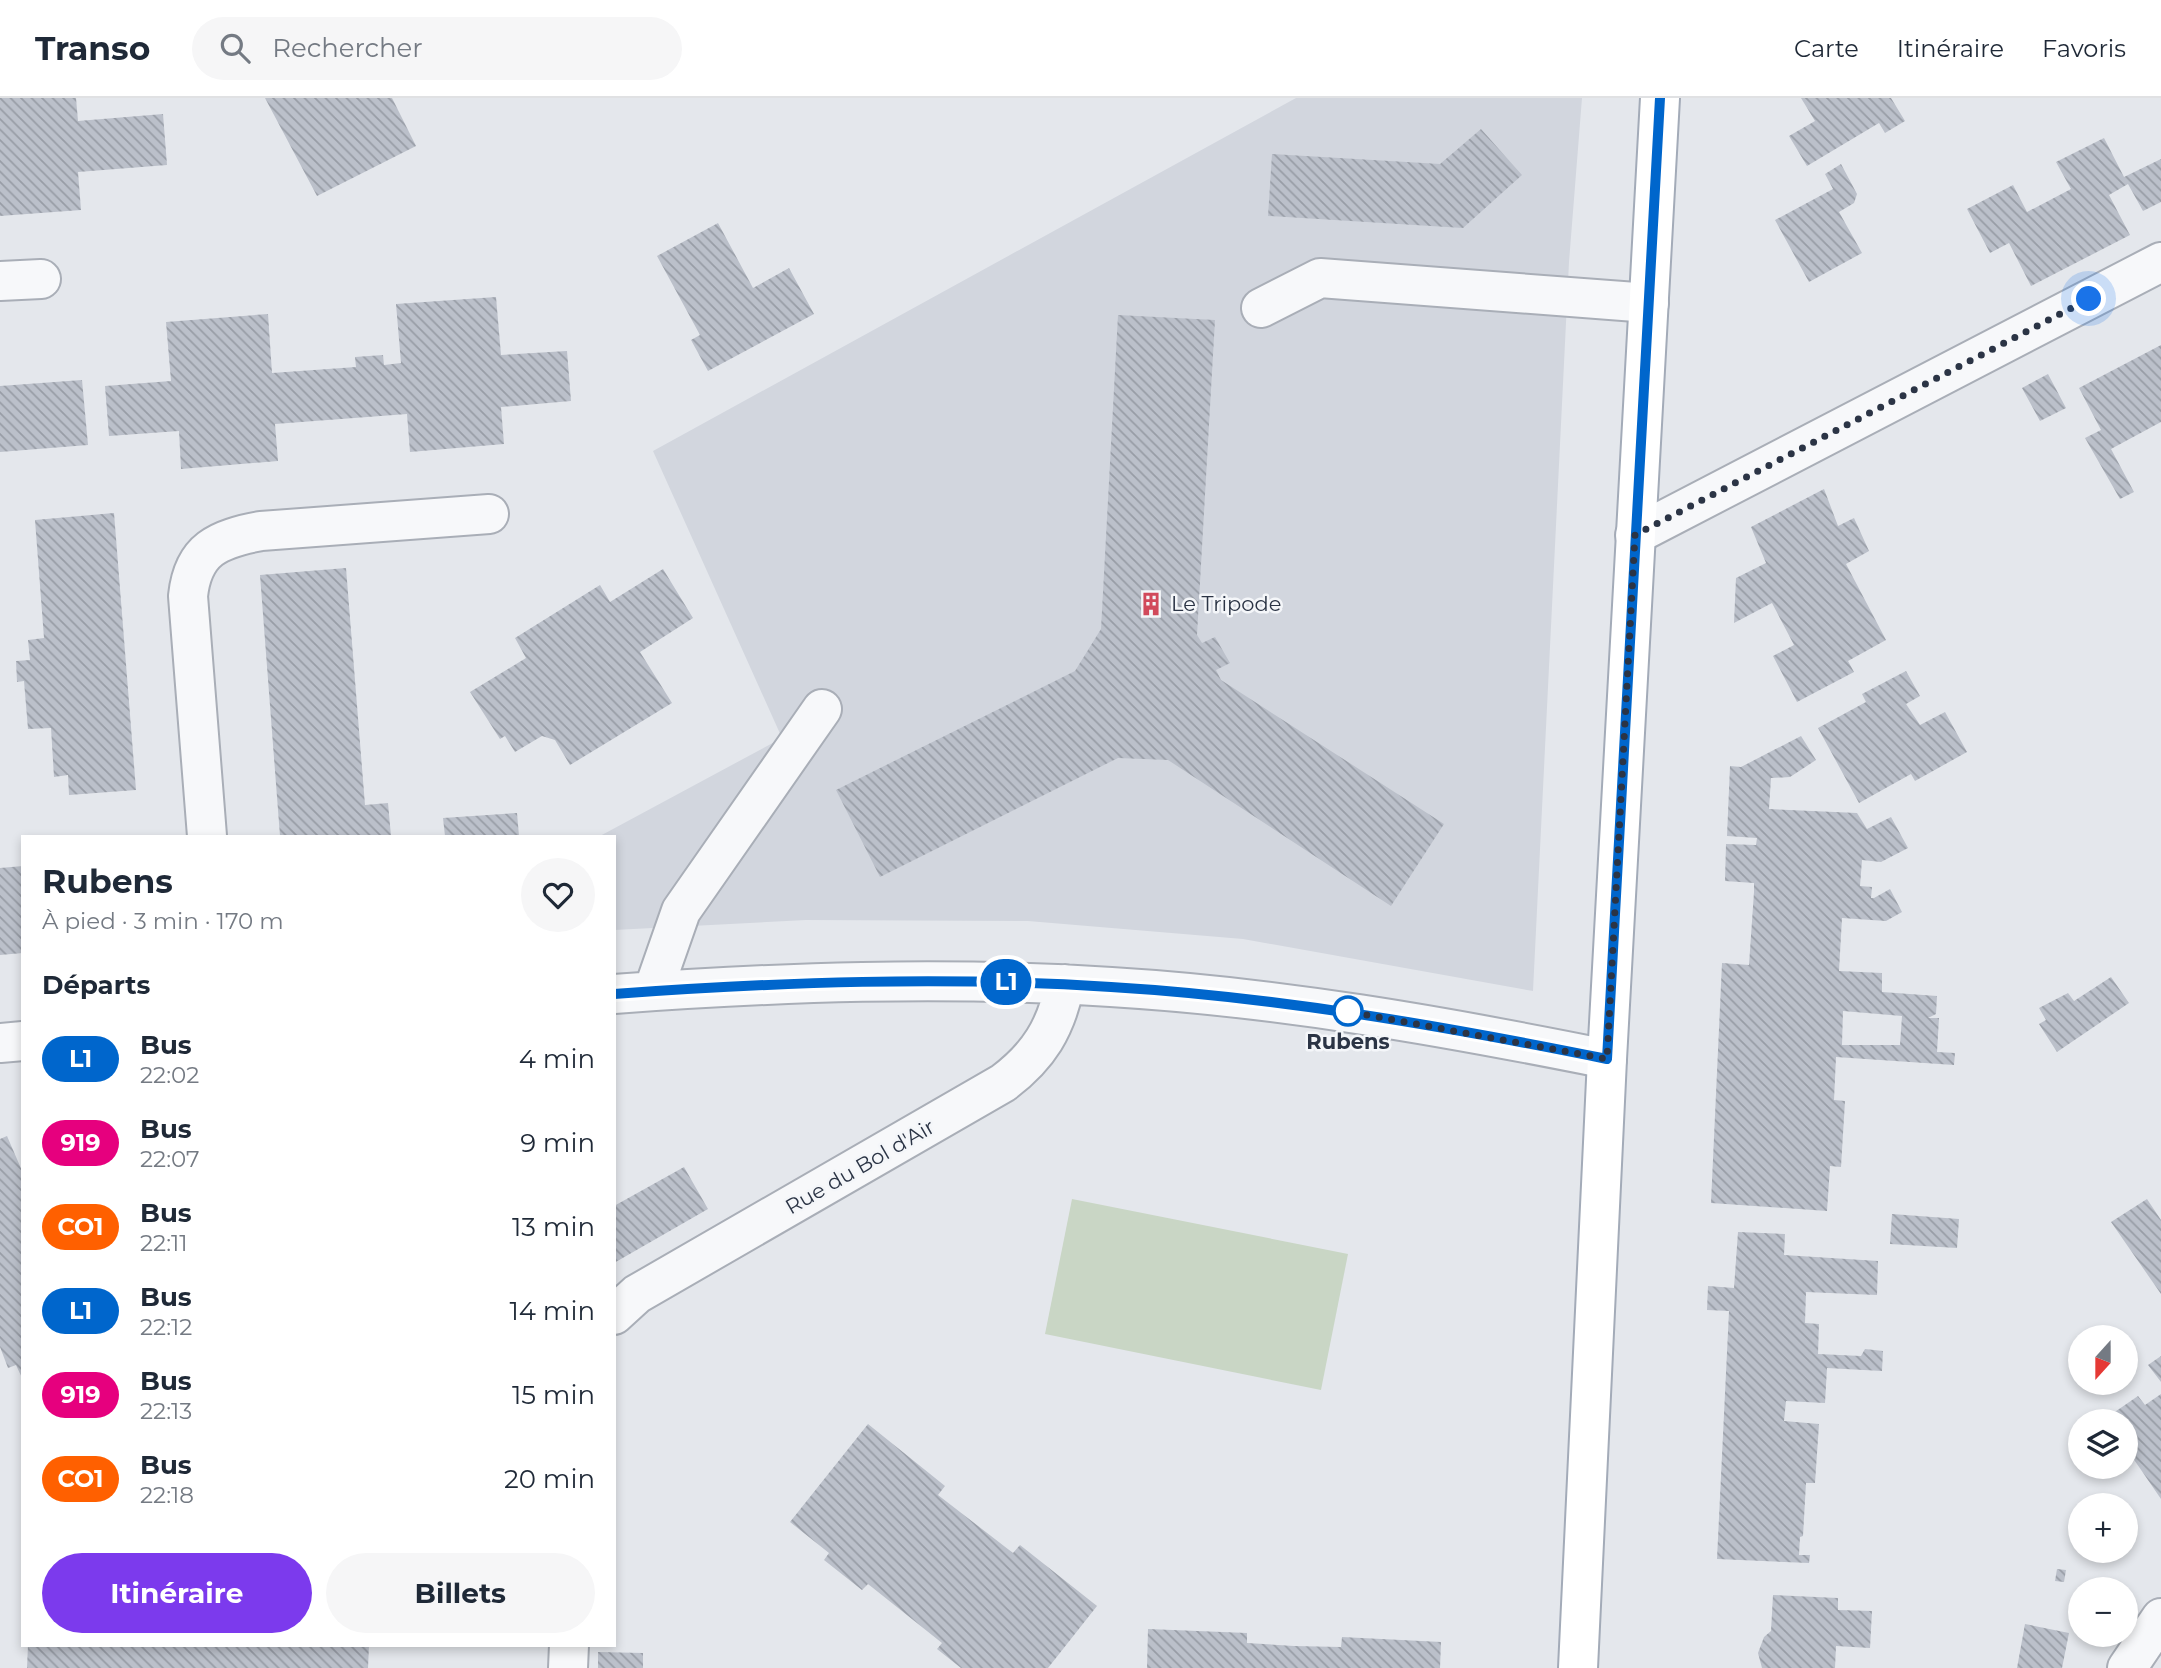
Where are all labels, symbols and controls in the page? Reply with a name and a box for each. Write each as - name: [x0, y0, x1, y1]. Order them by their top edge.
- search box: [192, 17, 682, 80]
- text: Transo: [35, 28, 150, 68]
- icon: search: [216, 29, 254, 67]
- text: Rechercher: [272, 32, 423, 64]
- text: Carte: [1794, 34, 1859, 63]
- text: Itinéraire: [1897, 34, 2004, 63]
- text: Favoris: [2042, 34, 2126, 63]
- your location: [2071, 281, 2106, 316]
- building icon: Le Tripode: [1137, 590, 1165, 618]
- place label: Le Tripode: [1171, 591, 1281, 616]
- button: heart: [521, 858, 595, 932]
- text: Rubens: [42, 861, 173, 901]
- text: À pied · 3 min · 170 m: [42, 907, 284, 935]
- line badge: L1: [974, 959, 1038, 1005]
- text: L1: [994, 967, 1018, 996]
- text: Départs: [42, 969, 150, 1001]
- marker: Rubens: [1333, 996, 1363, 1026]
- text: Bus: [140, 1029, 192, 1061]
- place label: Rubens: [1306, 1029, 1390, 1054]
- text: 4 min: [519, 1043, 595, 1075]
- text: L1: [69, 1044, 92, 1073]
- text: 22:02: [140, 1061, 199, 1089]
- text: Bus: [140, 1113, 192, 1145]
- street label: Rue du Bol d'Air: [781, 1114, 939, 1219]
- text: 9 min: [520, 1127, 595, 1159]
- text: 919: [61, 1128, 100, 1157]
- text: 22:07: [140, 1145, 200, 1173]
- text: Bus: [140, 1197, 192, 1229]
- text: 13 min: [512, 1211, 595, 1243]
- text: CO1: [57, 1212, 104, 1241]
- text: 22:11: [140, 1229, 188, 1257]
- text: Bus: [140, 1281, 192, 1313]
- text: 14 min: [509, 1295, 595, 1327]
- text: L1: [69, 1296, 92, 1325]
- text: 22:12: [140, 1313, 192, 1341]
- north arrow: [2068, 1325, 2138, 1395]
- map controls: [2068, 1325, 2138, 1647]
- text: Bus: [140, 1365, 192, 1397]
- text: 15 min: [512, 1379, 595, 1411]
- text: 919: [61, 1380, 100, 1409]
- text: 22:13: [140, 1397, 192, 1425]
- button: layers: [2068, 1409, 2138, 1479]
- text: Bus: [140, 1449, 192, 1481]
- text: 20 min: [504, 1463, 595, 1495]
- text: CO1: [57, 1464, 104, 1493]
- text: 22:18: [140, 1481, 194, 1509]
- button: +: [2068, 1493, 2138, 1563]
- button: Itinéraire: [42, 1553, 312, 1633]
- button: Billets: [326, 1553, 595, 1633]
- button: −: [2068, 1577, 2138, 1647]

